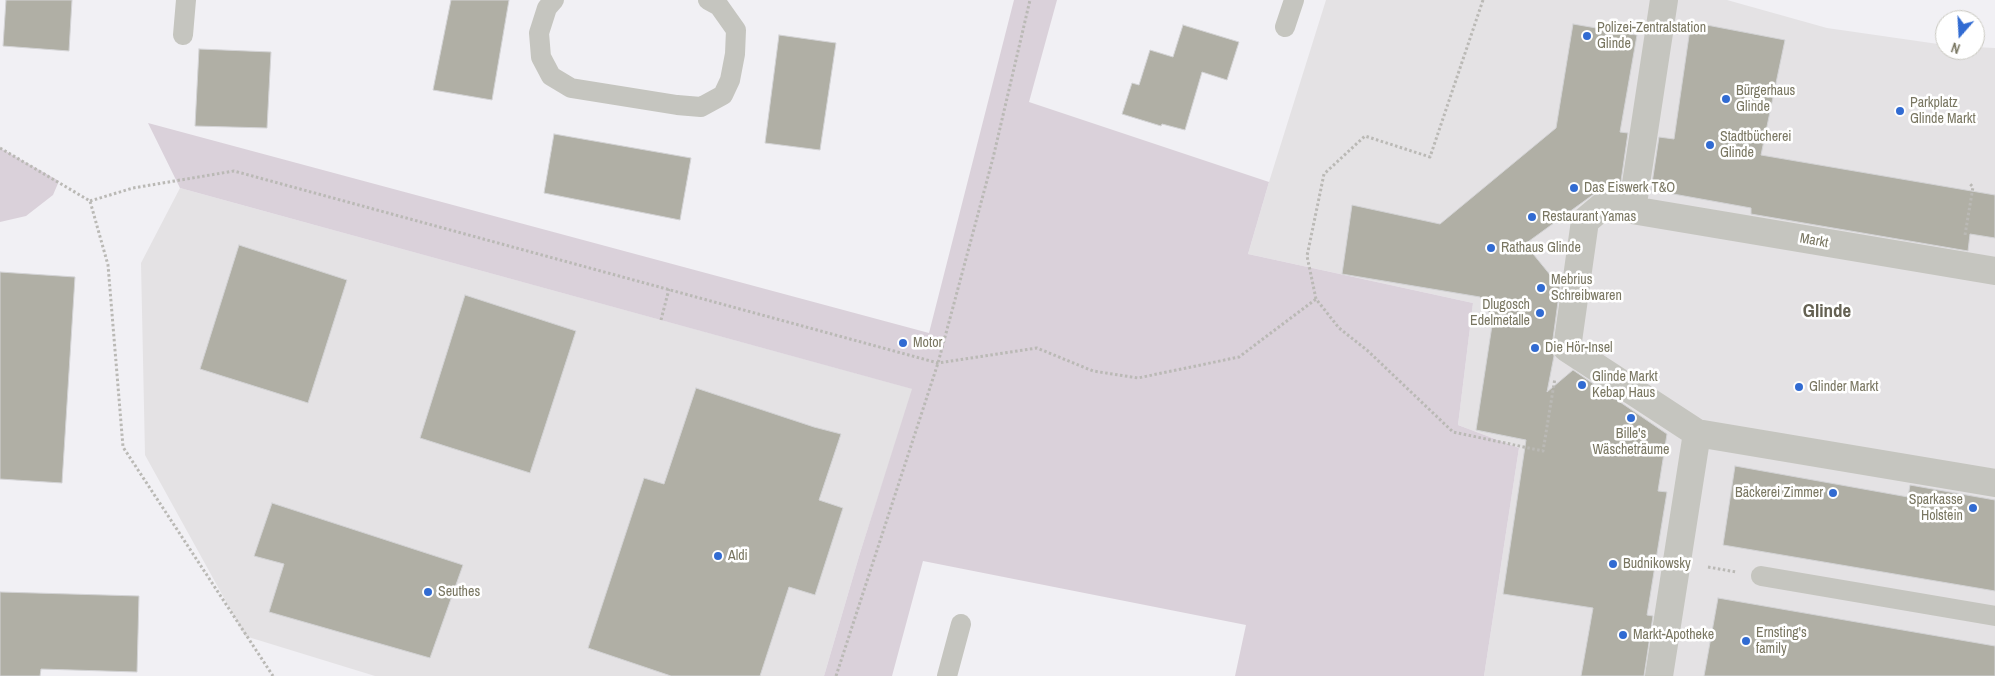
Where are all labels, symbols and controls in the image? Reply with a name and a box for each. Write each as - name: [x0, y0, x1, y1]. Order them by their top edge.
- north arrow: [1935, 10, 1985, 60]
- place label: Polizei-Zentralstation Glinde: [1597, 20, 1706, 52]
- marker: Polizei-Zentralstation Glinde: [1581, 30, 1593, 42]
- text: N: [1949, 38, 1962, 58]
- place label: Bürgerhaus Glinde: [1736, 83, 1795, 115]
- marker: Bürgerhaus Glinde: [1720, 93, 1732, 105]
- place label: Parkplatz Glinde Markt: [1910, 95, 1976, 128]
- marker: Parkplatz Glinde Markt: [1894, 105, 1906, 117]
- place label: Stadtbücherei Glinde: [1720, 129, 1791, 162]
- marker: Stadtbücherei Glinde: [1704, 139, 1716, 151]
- place label: Das Eiswerk T&O: [1584, 180, 1675, 196]
- marker: Das Eiswerk T&O: [1568, 182, 1580, 194]
- place label: Restaurant Yamas: [1542, 209, 1636, 225]
- marker: Restaurant Yamas: [1526, 211, 1538, 223]
- street label: Markt: [1798, 230, 1830, 252]
- place label: Rathaus Glinde: [1501, 240, 1581, 256]
- marker: Rathaus Glinde: [1485, 242, 1497, 254]
- place label: Mebrius Schreibwaren: [1551, 272, 1622, 304]
- marker: Mebrius Schreibwaren: [1535, 282, 1547, 294]
- place label: Dlugosch Edelmetalle: [1470, 297, 1530, 330]
- district label: Glinde: [1803, 301, 1851, 323]
- marker: Dlugosch Edelmetalle: [1534, 307, 1546, 319]
- place label: Motor: [913, 335, 942, 351]
- marker: Motor: [897, 337, 909, 349]
- place label: Die Hör-Insel: [1545, 340, 1613, 356]
- marker: Die Hör-Insel: [1529, 342, 1541, 354]
- place label: Glinde Markt Kebap Haus: [1592, 369, 1658, 402]
- marker: Glinde Markt Kebap Haus: [1576, 379, 1588, 391]
- place label: Glinder Markt: [1809, 379, 1879, 395]
- marker: Glinder Markt: [1793, 381, 1805, 393]
- marker: Bille's Wäscheträume: [1625, 412, 1637, 424]
- place label: Bille's Wäscheträume: [1593, 426, 1669, 458]
- place label: Bäckerei Zimmer: [1735, 485, 1823, 501]
- marker: Bäckerei Zimmer: [1827, 487, 1839, 499]
- place label: Sparkasse Holstein: [1909, 492, 1963, 524]
- marker: Sparkasse Holstein: [1967, 502, 1979, 514]
- place label: Aldi: [728, 548, 748, 564]
- marker: Aldi: [712, 550, 724, 562]
- place label: Budnikowsky: [1623, 556, 1691, 572]
- marker: Budnikowsky: [1607, 558, 1619, 570]
- place label: Seuthes: [438, 584, 480, 600]
- marker: Seuthes: [422, 586, 434, 598]
- place label: Ernsting's family: [1756, 625, 1807, 658]
- place label: Markt-Apotheke: [1633, 627, 1714, 643]
- marker: Markt-Apotheke: [1617, 629, 1629, 641]
- marker: Ernsting's family: [1740, 635, 1752, 647]

